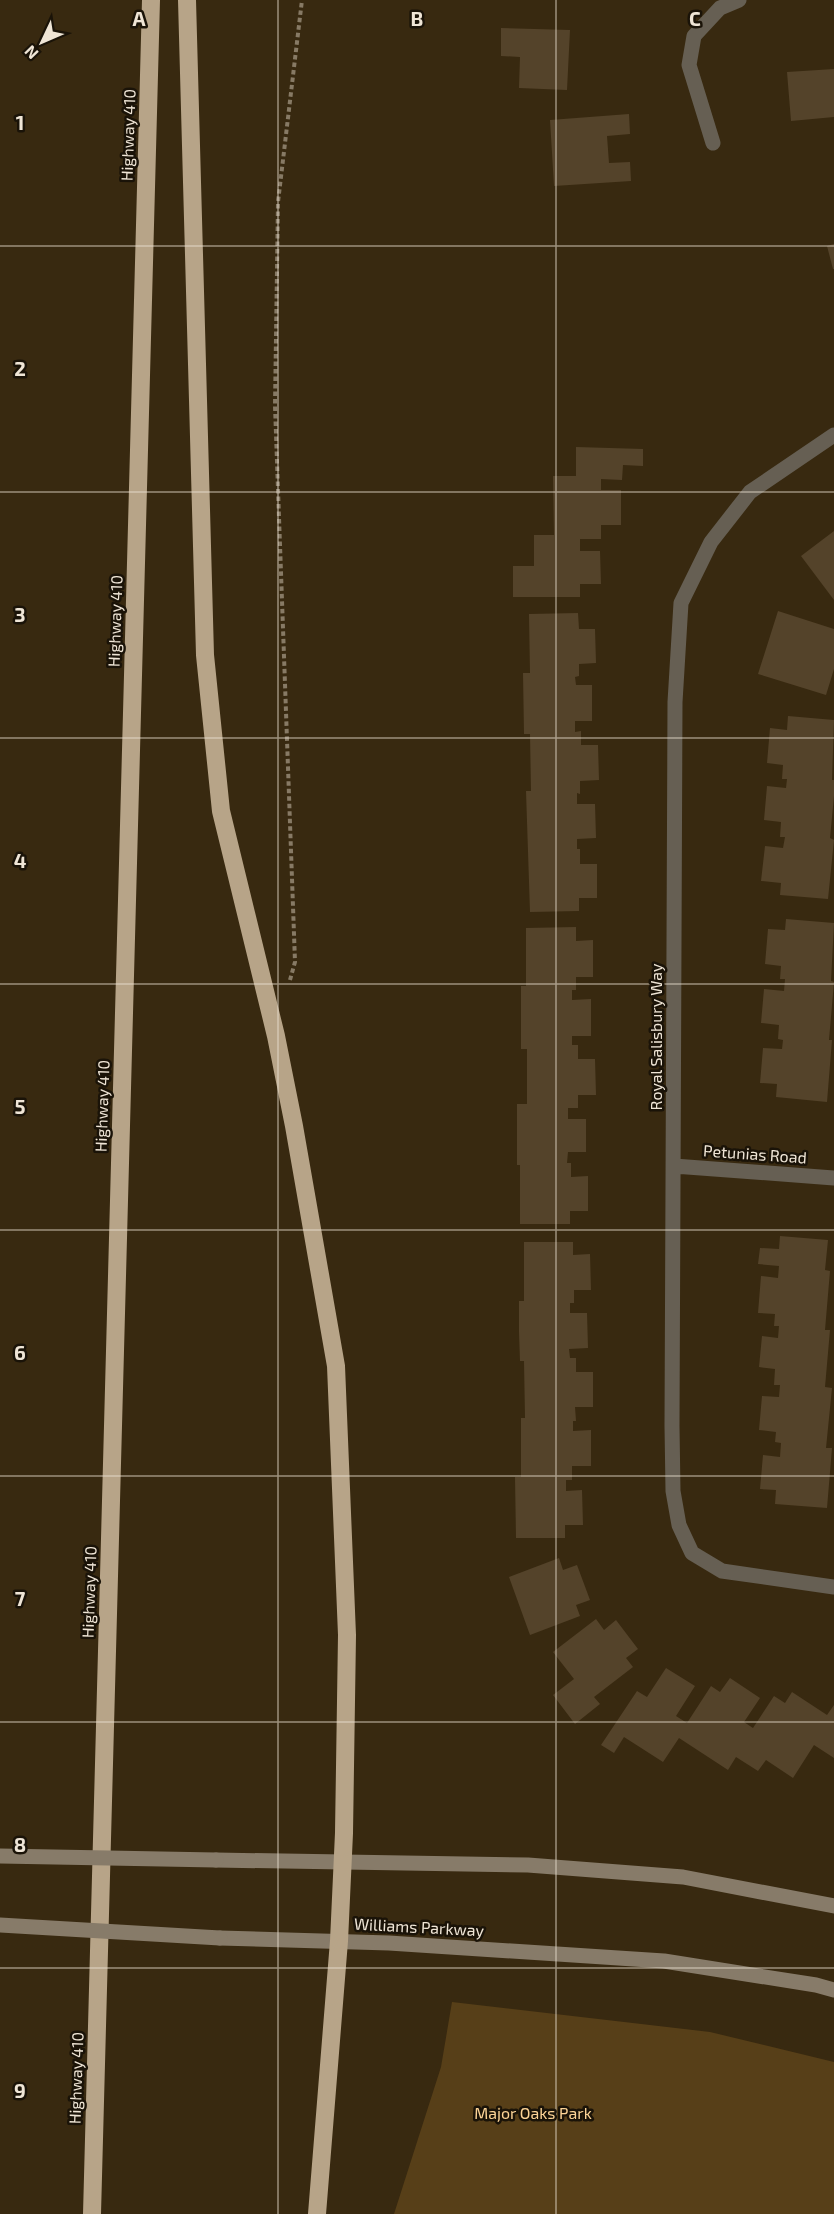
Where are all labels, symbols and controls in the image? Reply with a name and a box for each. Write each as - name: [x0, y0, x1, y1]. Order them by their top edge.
- text: A: [132, 6, 146, 30]
- text: B: [411, 6, 423, 30]
- text: C: [689, 6, 701, 30]
- north arrow: [12, 12, 72, 72]
- text: N: [20, 42, 42, 64]
- street label: Highway 410: [116, 89, 139, 181]
- text: 1: [16, 110, 24, 134]
- text: 2: [14, 356, 26, 380]
- street label: Highway 410: [103, 575, 126, 667]
- text: 3: [14, 602, 26, 626]
- text: 4: [14, 848, 27, 872]
- street label: Royal Salisbury Way: [646, 963, 665, 1110]
- street label: Highway 410: [90, 1060, 113, 1152]
- text: 5: [14, 1094, 26, 1118]
- street label: Petunias Road: [703, 1140, 807, 1167]
- text: 6: [14, 1340, 26, 1364]
- street label: Highway 410: [77, 1546, 100, 1638]
- text: 7: [15, 1586, 26, 1610]
- text: 8: [14, 1832, 26, 1856]
- street label: Williams Parkway: [354, 1914, 485, 1939]
- street label: Highway 410: [64, 2032, 87, 2124]
- text: 9: [14, 2078, 26, 2102]
- park label: Major Oaks Park: [474, 2103, 592, 2123]

